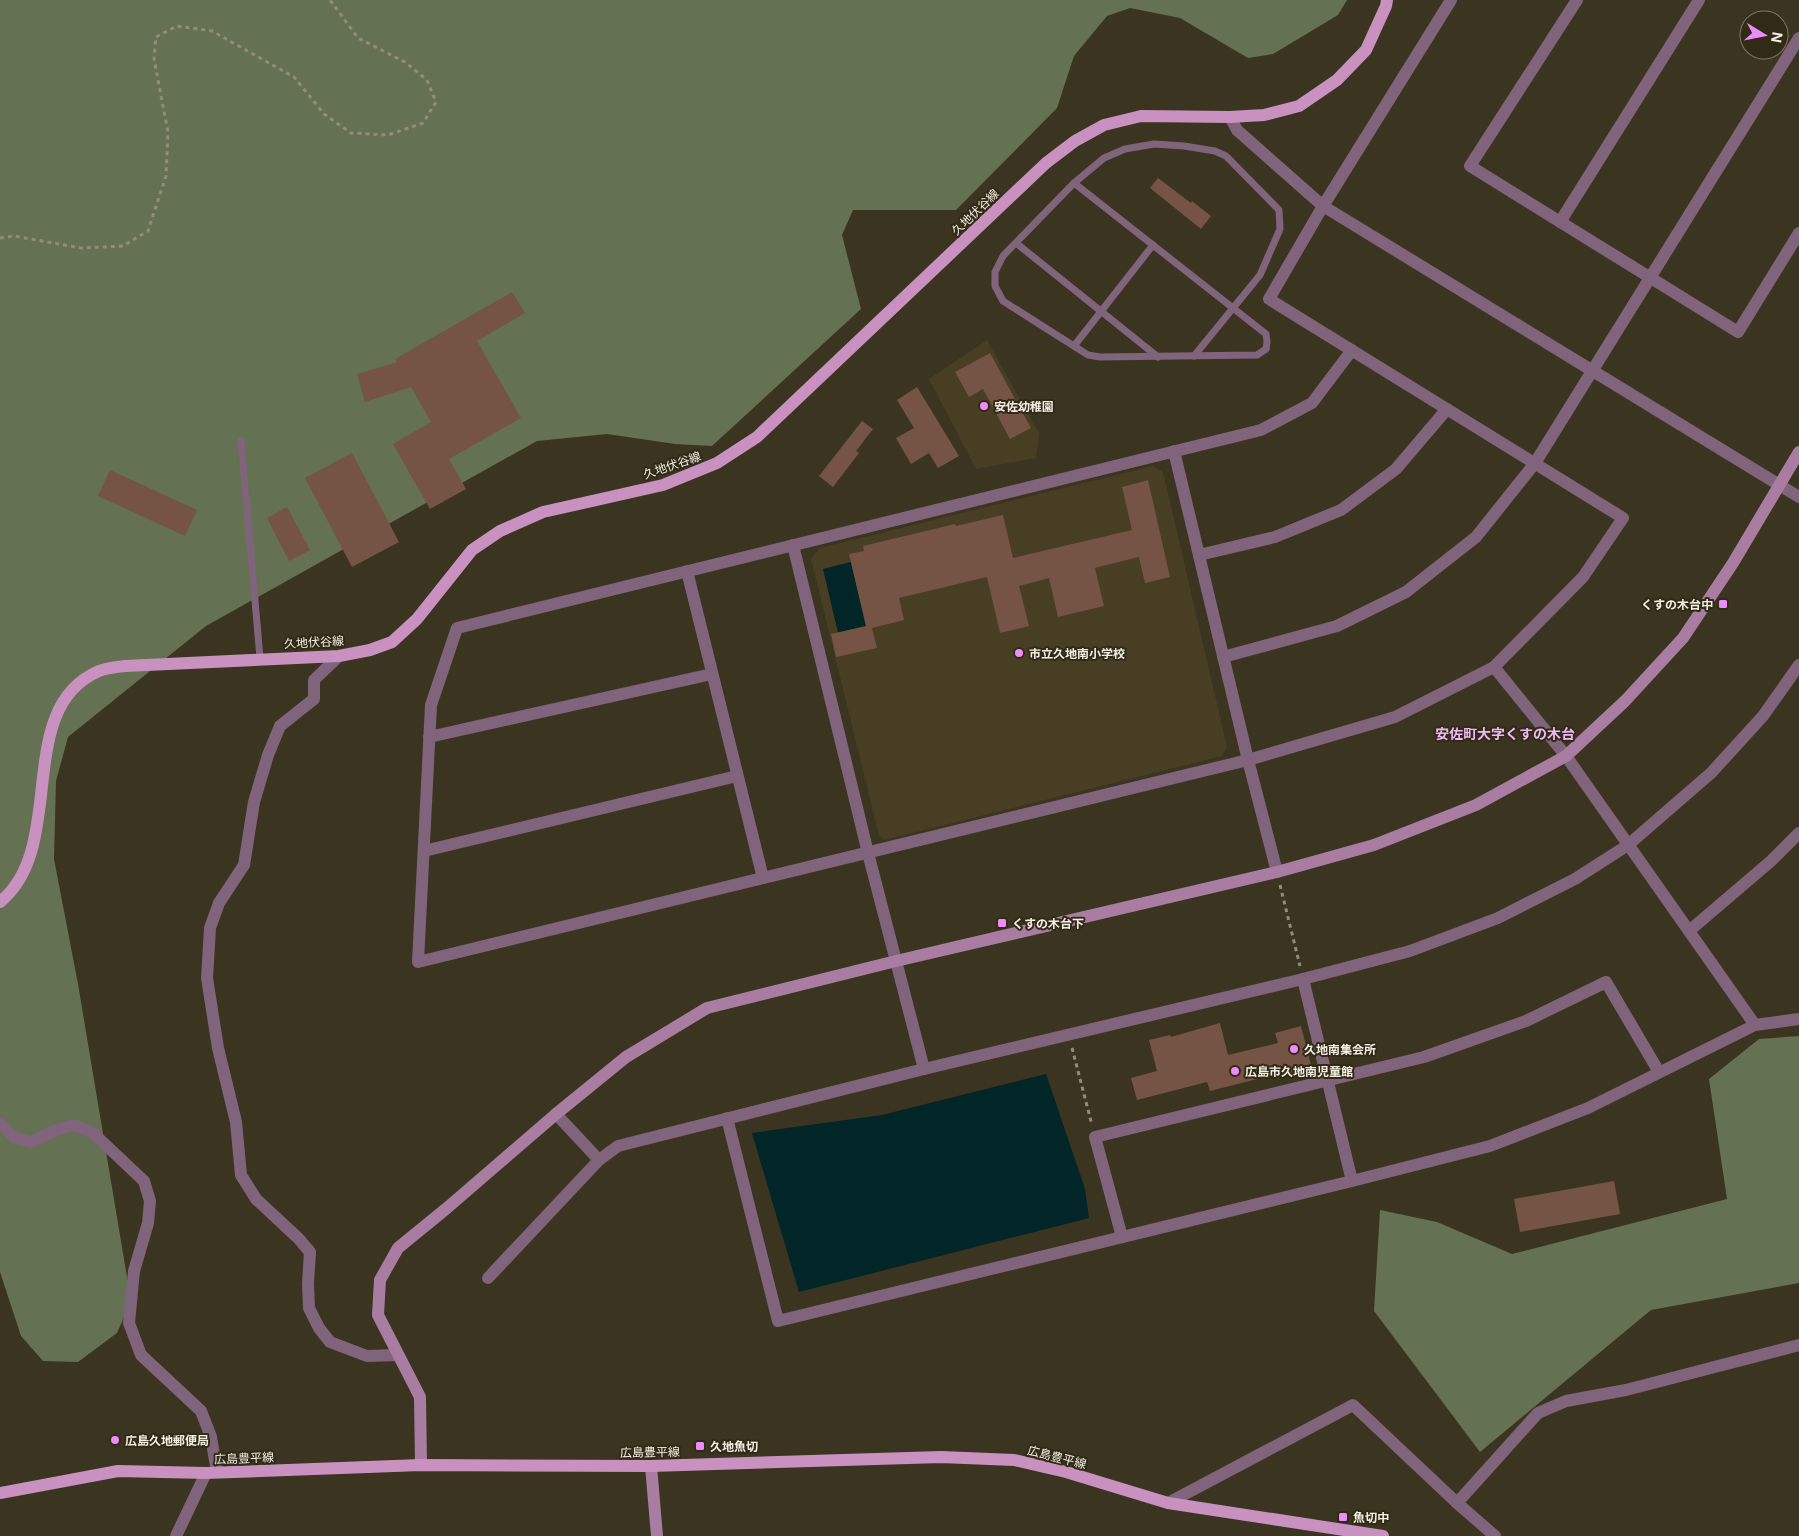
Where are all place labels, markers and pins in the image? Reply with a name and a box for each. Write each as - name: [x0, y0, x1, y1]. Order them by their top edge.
- place label: 安佐幼稚園: [994, 399, 1054, 414]
- marker: 安佐幼稚園: [978, 400, 990, 412]
- place label: くすの木台中: [1641, 597, 1713, 612]
- marker: くすの木台中: [1717, 598, 1729, 610]
- place label: 市立久地南小学校: [1029, 646, 1125, 661]
- marker: 市立久地南小学校: [1013, 647, 1025, 659]
- place label: くすの木台下: [1012, 916, 1084, 931]
- marker: くすの木台下: [996, 917, 1008, 929]
- place label: 久地南集会所: [1304, 1042, 1376, 1057]
- marker: 久地南集会所: [1288, 1043, 1300, 1055]
- place label: 広島市久地南児童館: [1245, 1064, 1353, 1079]
- marker: 広島市久地南児童館: [1229, 1065, 1241, 1077]
- place label: 広島久地郵便局: [125, 1433, 209, 1448]
- marker: 広島久地郵便局: [109, 1434, 121, 1446]
- place label: 久地魚切: [710, 1439, 758, 1454]
- marker: 久地魚切: [694, 1440, 706, 1452]
- place label: 魚切中: [1353, 1510, 1389, 1525]
- marker: 魚切中: [1337, 1511, 1349, 1523]

